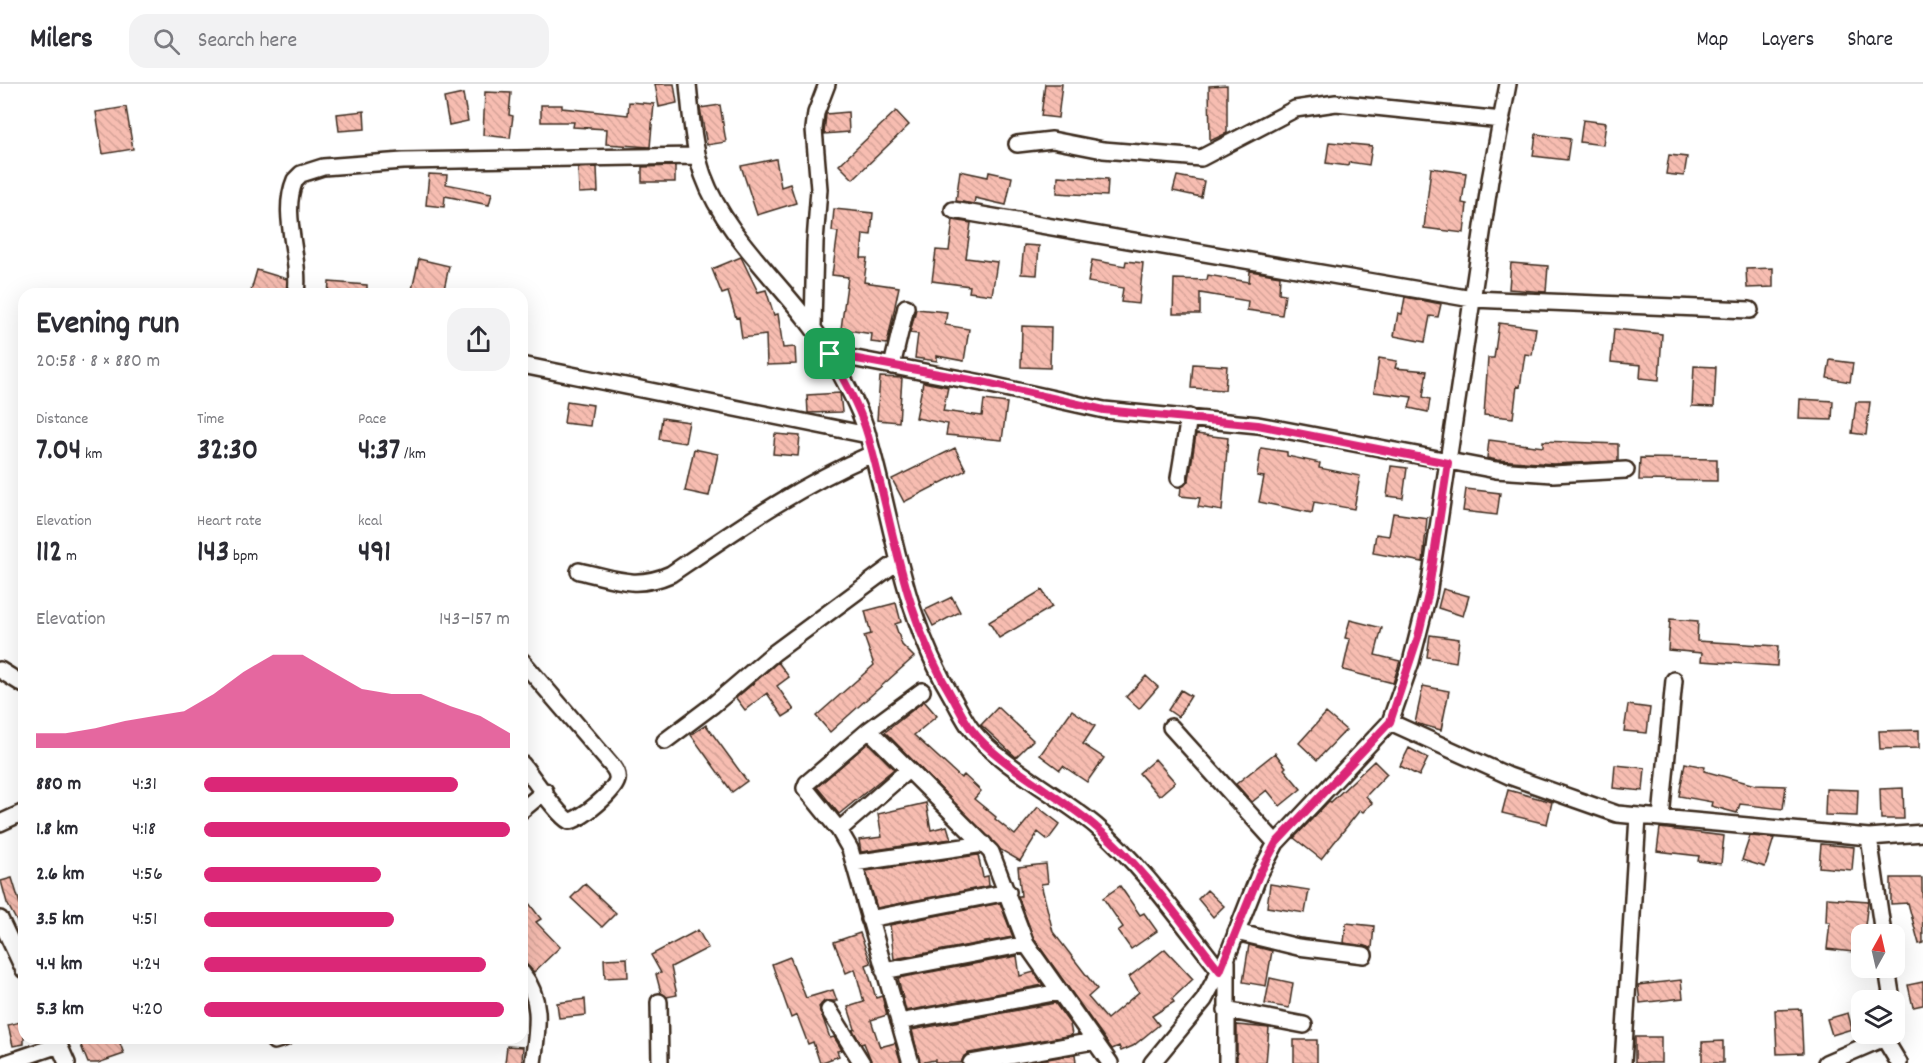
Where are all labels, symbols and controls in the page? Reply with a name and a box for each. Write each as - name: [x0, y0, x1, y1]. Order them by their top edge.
- search box: [129, 14, 549, 68]
- text: Milers: [30, 21, 93, 61]
- icon: search: [150, 25, 183, 58]
- text: Search here: [198, 26, 297, 57]
- text: Map: [1697, 26, 1728, 56]
- text: Layers: [1761, 26, 1814, 56]
- text: Share: [1847, 26, 1893, 56]
- text: Evening run: [36, 302, 180, 349]
- button: share: [447, 308, 510, 371]
- pin: [804, 328, 855, 379]
- icon: arrive: [813, 337, 846, 370]
- text: 20:58 · 8 × 880 m: [36, 348, 160, 376]
- text: Distance: [36, 408, 88, 431]
- text: Time: [197, 408, 224, 431]
- text: Pace: [358, 408, 386, 431]
- text: 7.04: [36, 431, 81, 474]
- text: 32:30: [197, 431, 258, 474]
- text: 4:37: [358, 431, 400, 474]
- text: km: [81, 443, 103, 466]
- text: /km: [400, 443, 426, 466]
- text: Elevation: [36, 510, 92, 533]
- text: Heart rate: [197, 510, 262, 533]
- text: kcal: [358, 510, 382, 533]
- text: 112: [36, 533, 62, 576]
- text: 143: [197, 533, 229, 576]
- text: 491: [358, 533, 391, 576]
- text: m: [62, 545, 77, 568]
- text: bpm: [229, 545, 258, 568]
- text: Elevation: [36, 606, 106, 634]
- text: 143–157 m: [439, 606, 510, 634]
- text: 880 m: [36, 771, 81, 799]
- text: 4:31: [132, 771, 157, 799]
- text: 1.8 km: [36, 816, 78, 844]
- text: 4:18: [132, 816, 156, 844]
- text: 2.6 km: [36, 861, 84, 889]
- text: 4:56: [132, 861, 163, 889]
- text: 3.5 km: [36, 906, 84, 934]
- text: 4:51: [132, 906, 157, 934]
- north arrow: [1851, 924, 1905, 978]
- map controls: [1851, 924, 1905, 1044]
- text: 4.4 km: [36, 951, 82, 979]
- text: 4:24: [132, 951, 161, 979]
- button: layers: [1851, 990, 1905, 1044]
- text: 5.3 km: [36, 996, 84, 1024]
- text: 4:20: [132, 996, 163, 1024]

